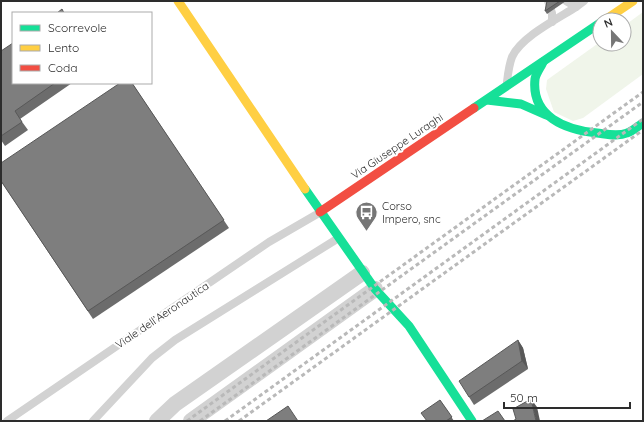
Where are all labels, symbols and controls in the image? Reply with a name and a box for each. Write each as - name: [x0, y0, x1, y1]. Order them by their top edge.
- legend: [12, 12, 152, 84]
- north arrow: [592, 12, 632, 52]
- text: N: [602, 15, 615, 31]
- text: Scorrevole: [48, 20, 107, 35]
- text: Lento: [48, 40, 79, 55]
- text: Coda: [48, 60, 78, 75]
- street label: Via Giuseppe Luraghi: [348, 110, 446, 182]
- bus stop icon: Corso Impero, snc: [353, 199, 379, 232]
- place label: Corso Impero, snc: [382, 199, 441, 226]
- street label: Viale dell’Aeronautica: [113, 279, 211, 351]
- scale bar: [504, 384, 630, 410]
- text: 50 m: [510, 390, 538, 405]

